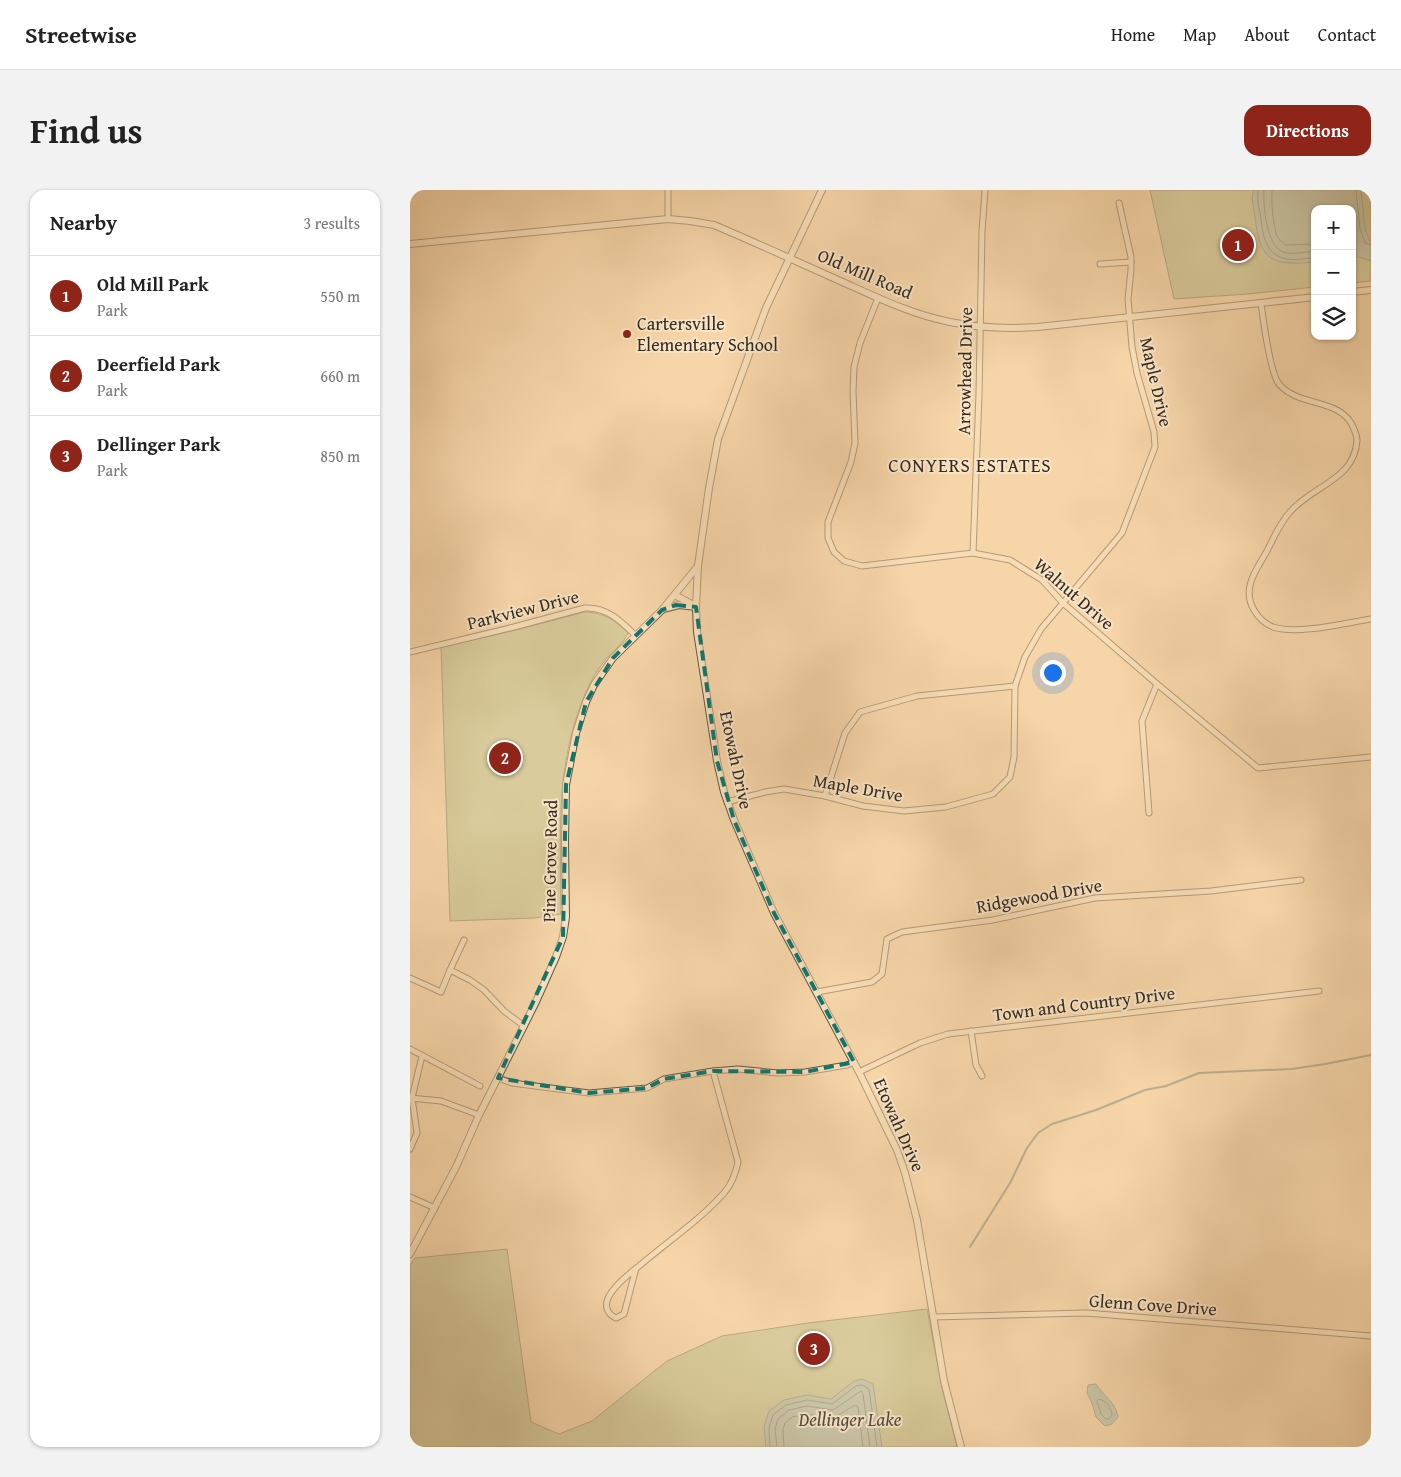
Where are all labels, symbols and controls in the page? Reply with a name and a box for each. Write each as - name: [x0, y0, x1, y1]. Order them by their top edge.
- text: Streetwise: [25, 17, 137, 52]
- text: Home: [1111, 21, 1155, 48]
- text: Map: [1183, 21, 1216, 48]
- text: About: [1244, 21, 1290, 48]
- text: Contact: [1318, 21, 1376, 48]
- text: Find us: [30, 105, 143, 156]
- button: Directions: [1244, 105, 1371, 156]
- map controls: [1311, 205, 1356, 340]
- button: +: [1311, 205, 1356, 250]
- text: Nearby: [50, 207, 117, 238]
- text: 3 results: [303, 211, 360, 235]
- pin: 1: [1222, 226, 1254, 264]
- street label: Old Mill Road: [813, 241, 917, 306]
- button: −: [1311, 250, 1356, 295]
- text: Old Mill Park: [97, 270, 208, 298]
- text: 1: [62, 284, 70, 308]
- text: 550 m: [320, 284, 360, 308]
- button: layers: [1311, 295, 1356, 340]
- text: Park: [97, 298, 128, 322]
- street label: Arrowhead Drive: [950, 307, 979, 435]
- place label: Cartersville Elementary School: [637, 310, 778, 358]
- marker: Cartersville Elementary School: [621, 328, 633, 340]
- street label: Maple Drive: [1133, 335, 1180, 429]
- text: Deerfield Park: [97, 350, 220, 378]
- text: 2: [62, 364, 70, 388]
- text: 660 m: [320, 364, 360, 388]
- text: Park: [97, 378, 128, 402]
- text: Dellinger Park: [97, 430, 220, 458]
- text: 3: [62, 444, 70, 468]
- text: 850 m: [320, 444, 360, 468]
- district label: CONYERS ESTATES: [888, 451, 1052, 479]
- text: Park: [97, 458, 128, 482]
- street label: Walnut Drive: [1028, 551, 1120, 636]
- street label: Parkview Drive: [464, 583, 582, 636]
- your location: [1040, 660, 1066, 686]
- street label: Etowah Drive: [713, 708, 760, 812]
- pin: 2: [489, 739, 521, 777]
- street label: Maple Drive: [811, 766, 905, 809]
- street label: Pine Grove Road: [535, 799, 564, 922]
- street label: Ridgewood Drive: [974, 871, 1104, 920]
- street label: Town and Country Drive: [991, 979, 1177, 1028]
- street label: Etowah Drive: [867, 1074, 932, 1176]
- street label: Glenn Cove Drive: [1088, 1287, 1218, 1322]
- pin: 3: [798, 1330, 830, 1368]
- water label: Dellinger Lake: [798, 1405, 902, 1433]

